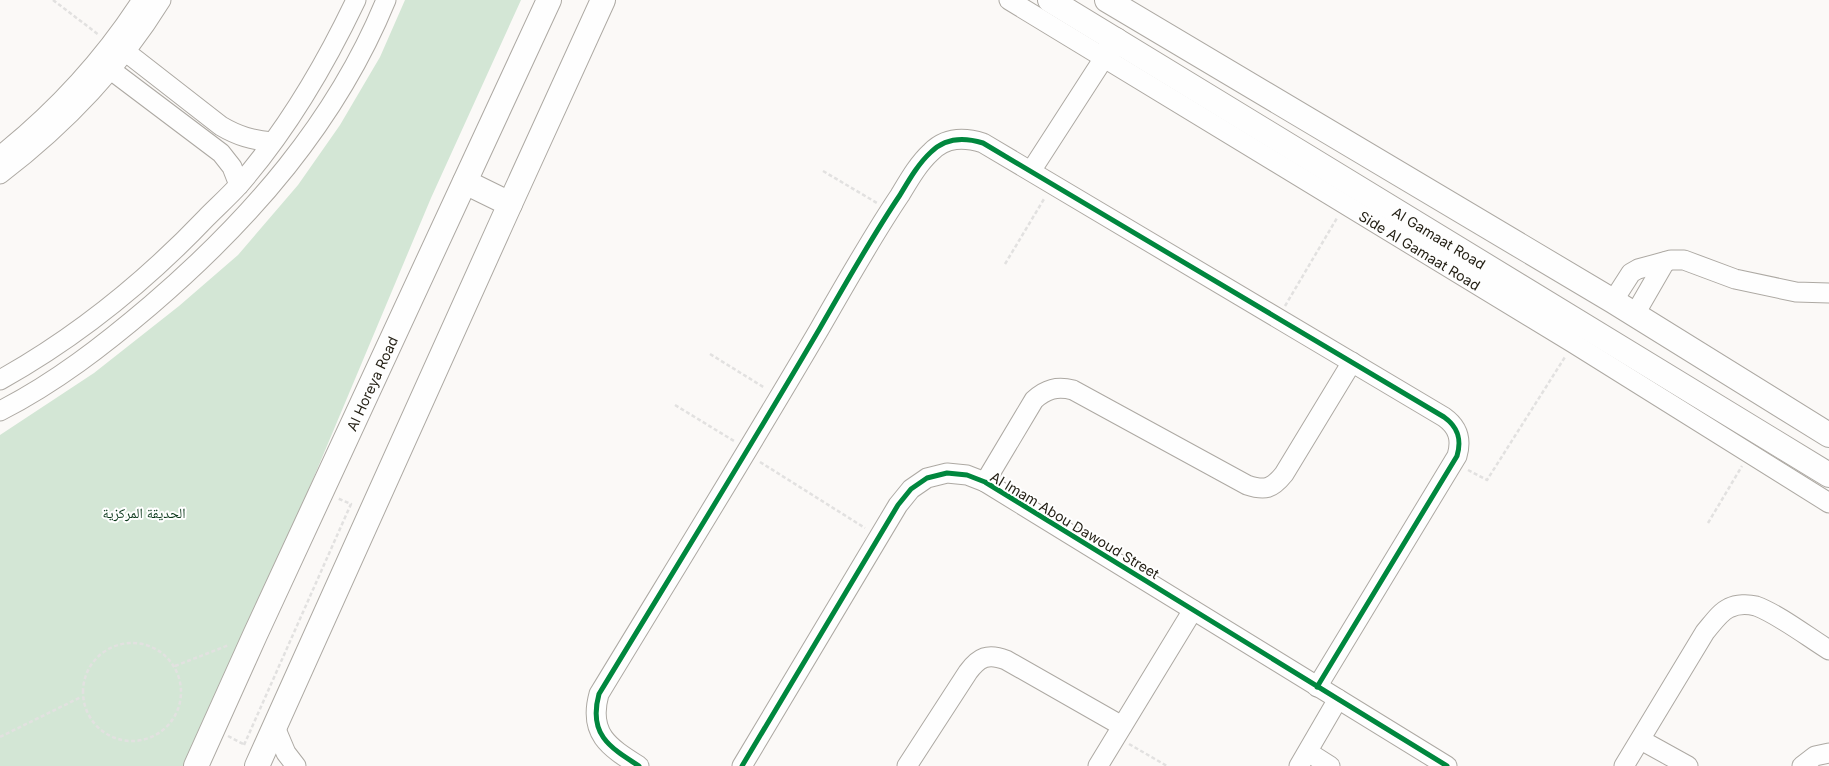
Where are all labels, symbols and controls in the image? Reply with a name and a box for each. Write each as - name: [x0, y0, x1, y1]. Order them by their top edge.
- street label: Al Gamaat Road: [1390, 203, 1489, 272]
- street label: Side Al Gamaat Road: [1356, 207, 1484, 293]
- street label: Al Horeya Road: [342, 333, 401, 433]
- street label: Al Imam Abou Dawoud Street: [988, 468, 1163, 582]
- park label: الحديقة المركزية: [102, 504, 186, 522]

